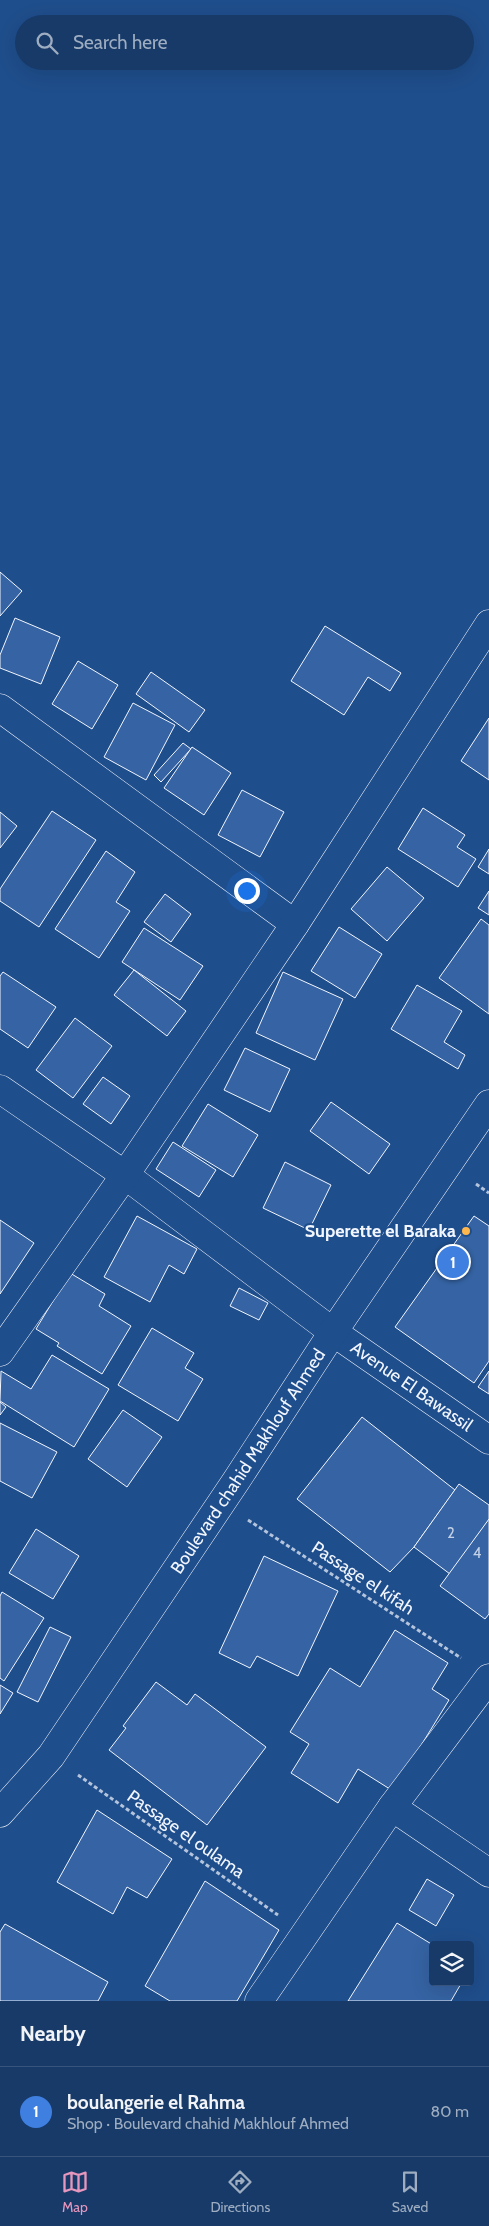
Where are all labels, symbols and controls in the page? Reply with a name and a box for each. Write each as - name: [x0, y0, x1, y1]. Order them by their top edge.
- search box: [15, 15, 474, 70]
- icon: search: [33, 29, 61, 57]
- text: Search here: [73, 31, 167, 54]
- your location: [234, 878, 260, 904]
- place label: Superette el Baraka: [305, 1220, 456, 1242]
- marker: Superette el Baraka: [460, 1225, 472, 1237]
- pin: 1: [437, 1243, 469, 1281]
- street label: Avenue El Bawassil: [347, 1337, 477, 1437]
- street label: Boulevard chahid Makhlouf Ahmed: [166, 1345, 330, 1578]
- house number: 2: [447, 1524, 455, 1542]
- street label: Passage el kifah: [307, 1537, 419, 1619]
- house number: 4: [473, 1544, 482, 1562]
- street label: Passage el oulama: [123, 1785, 249, 1883]
- map controls: [429, 1941, 474, 1986]
- button: layers: [429, 1941, 474, 1986]
- text: Nearby: [20, 2021, 86, 2046]
- text: boulangerie el Rahma: [67, 2091, 245, 2114]
- text: 1: [33, 2102, 39, 2121]
- text: 80 m: [431, 2102, 469, 2121]
- text: Shop · Boulevard chahid Makhlouf Ahmed: [67, 2114, 349, 2133]
- tab: Map: [61, 2168, 89, 2216]
- tab: Directions: [210, 2168, 270, 2216]
- tab: Saved: [392, 2168, 428, 2216]

